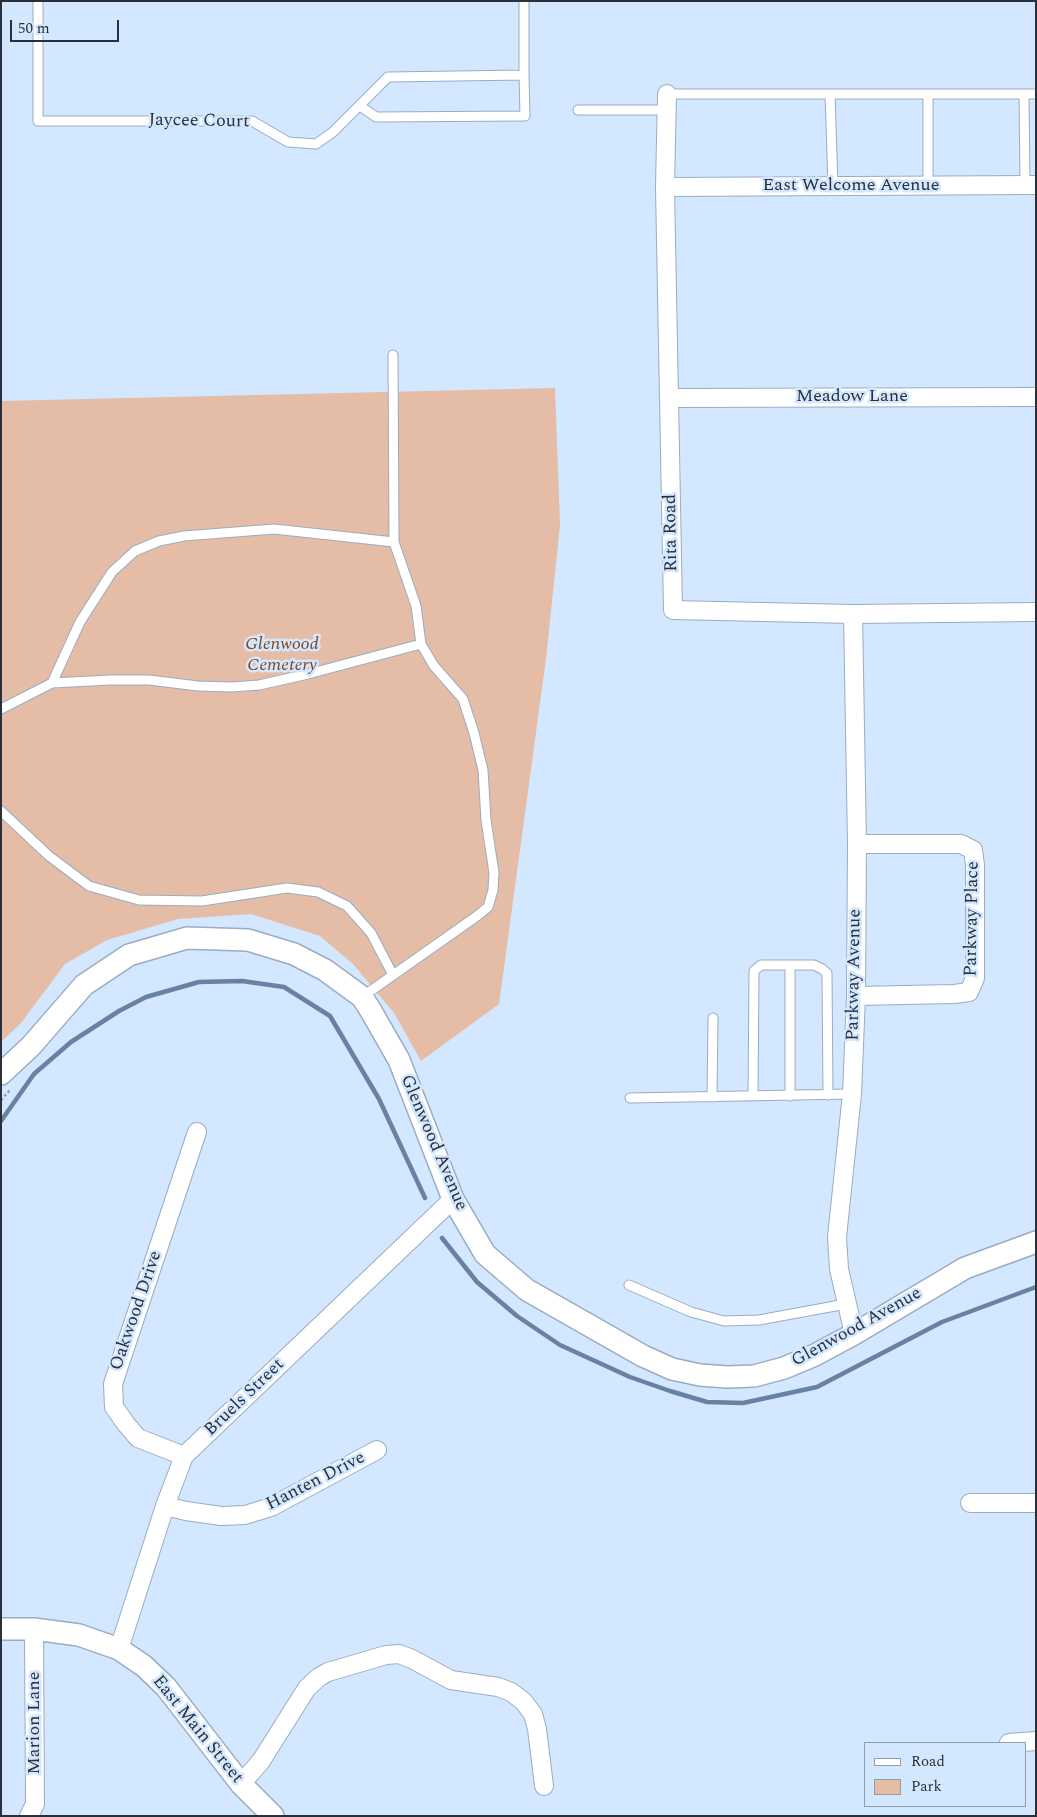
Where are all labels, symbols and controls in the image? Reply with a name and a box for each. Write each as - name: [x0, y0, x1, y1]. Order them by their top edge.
- scale bar: [12, 10, 121, 42]
- text: 50 m: [18, 17, 50, 40]
- street label: Jaycee Court: [148, 110, 250, 134]
- street label: East Welcome Avenue: [763, 175, 939, 197]
- street label: Meadow Lane: [796, 386, 908, 408]
- street label: Rita Road: [661, 494, 683, 572]
- park label: Glenwood Cemetery: [245, 634, 319, 676]
- street label: Parkway Place: [961, 861, 985, 977]
- street label: Parkway Avenue: [843, 909, 867, 1041]
- street label: Glenwood Avenue: [395, 1072, 471, 1214]
- street label: Oakwood Drive: [106, 1248, 168, 1374]
- street label: Glenwood Avenue: [788, 1283, 926, 1373]
- street label: Bruels Street: [201, 1355, 289, 1441]
- street label: Hanten Drive: [263, 1448, 369, 1516]
- street label: Marion Lane: [24, 1672, 46, 1774]
- street label: East Main Street: [147, 1672, 247, 1788]
- legend: [864, 1742, 1027, 1807]
- text: Road: [911, 1750, 945, 1773]
- text: Park: [911, 1775, 942, 1798]

